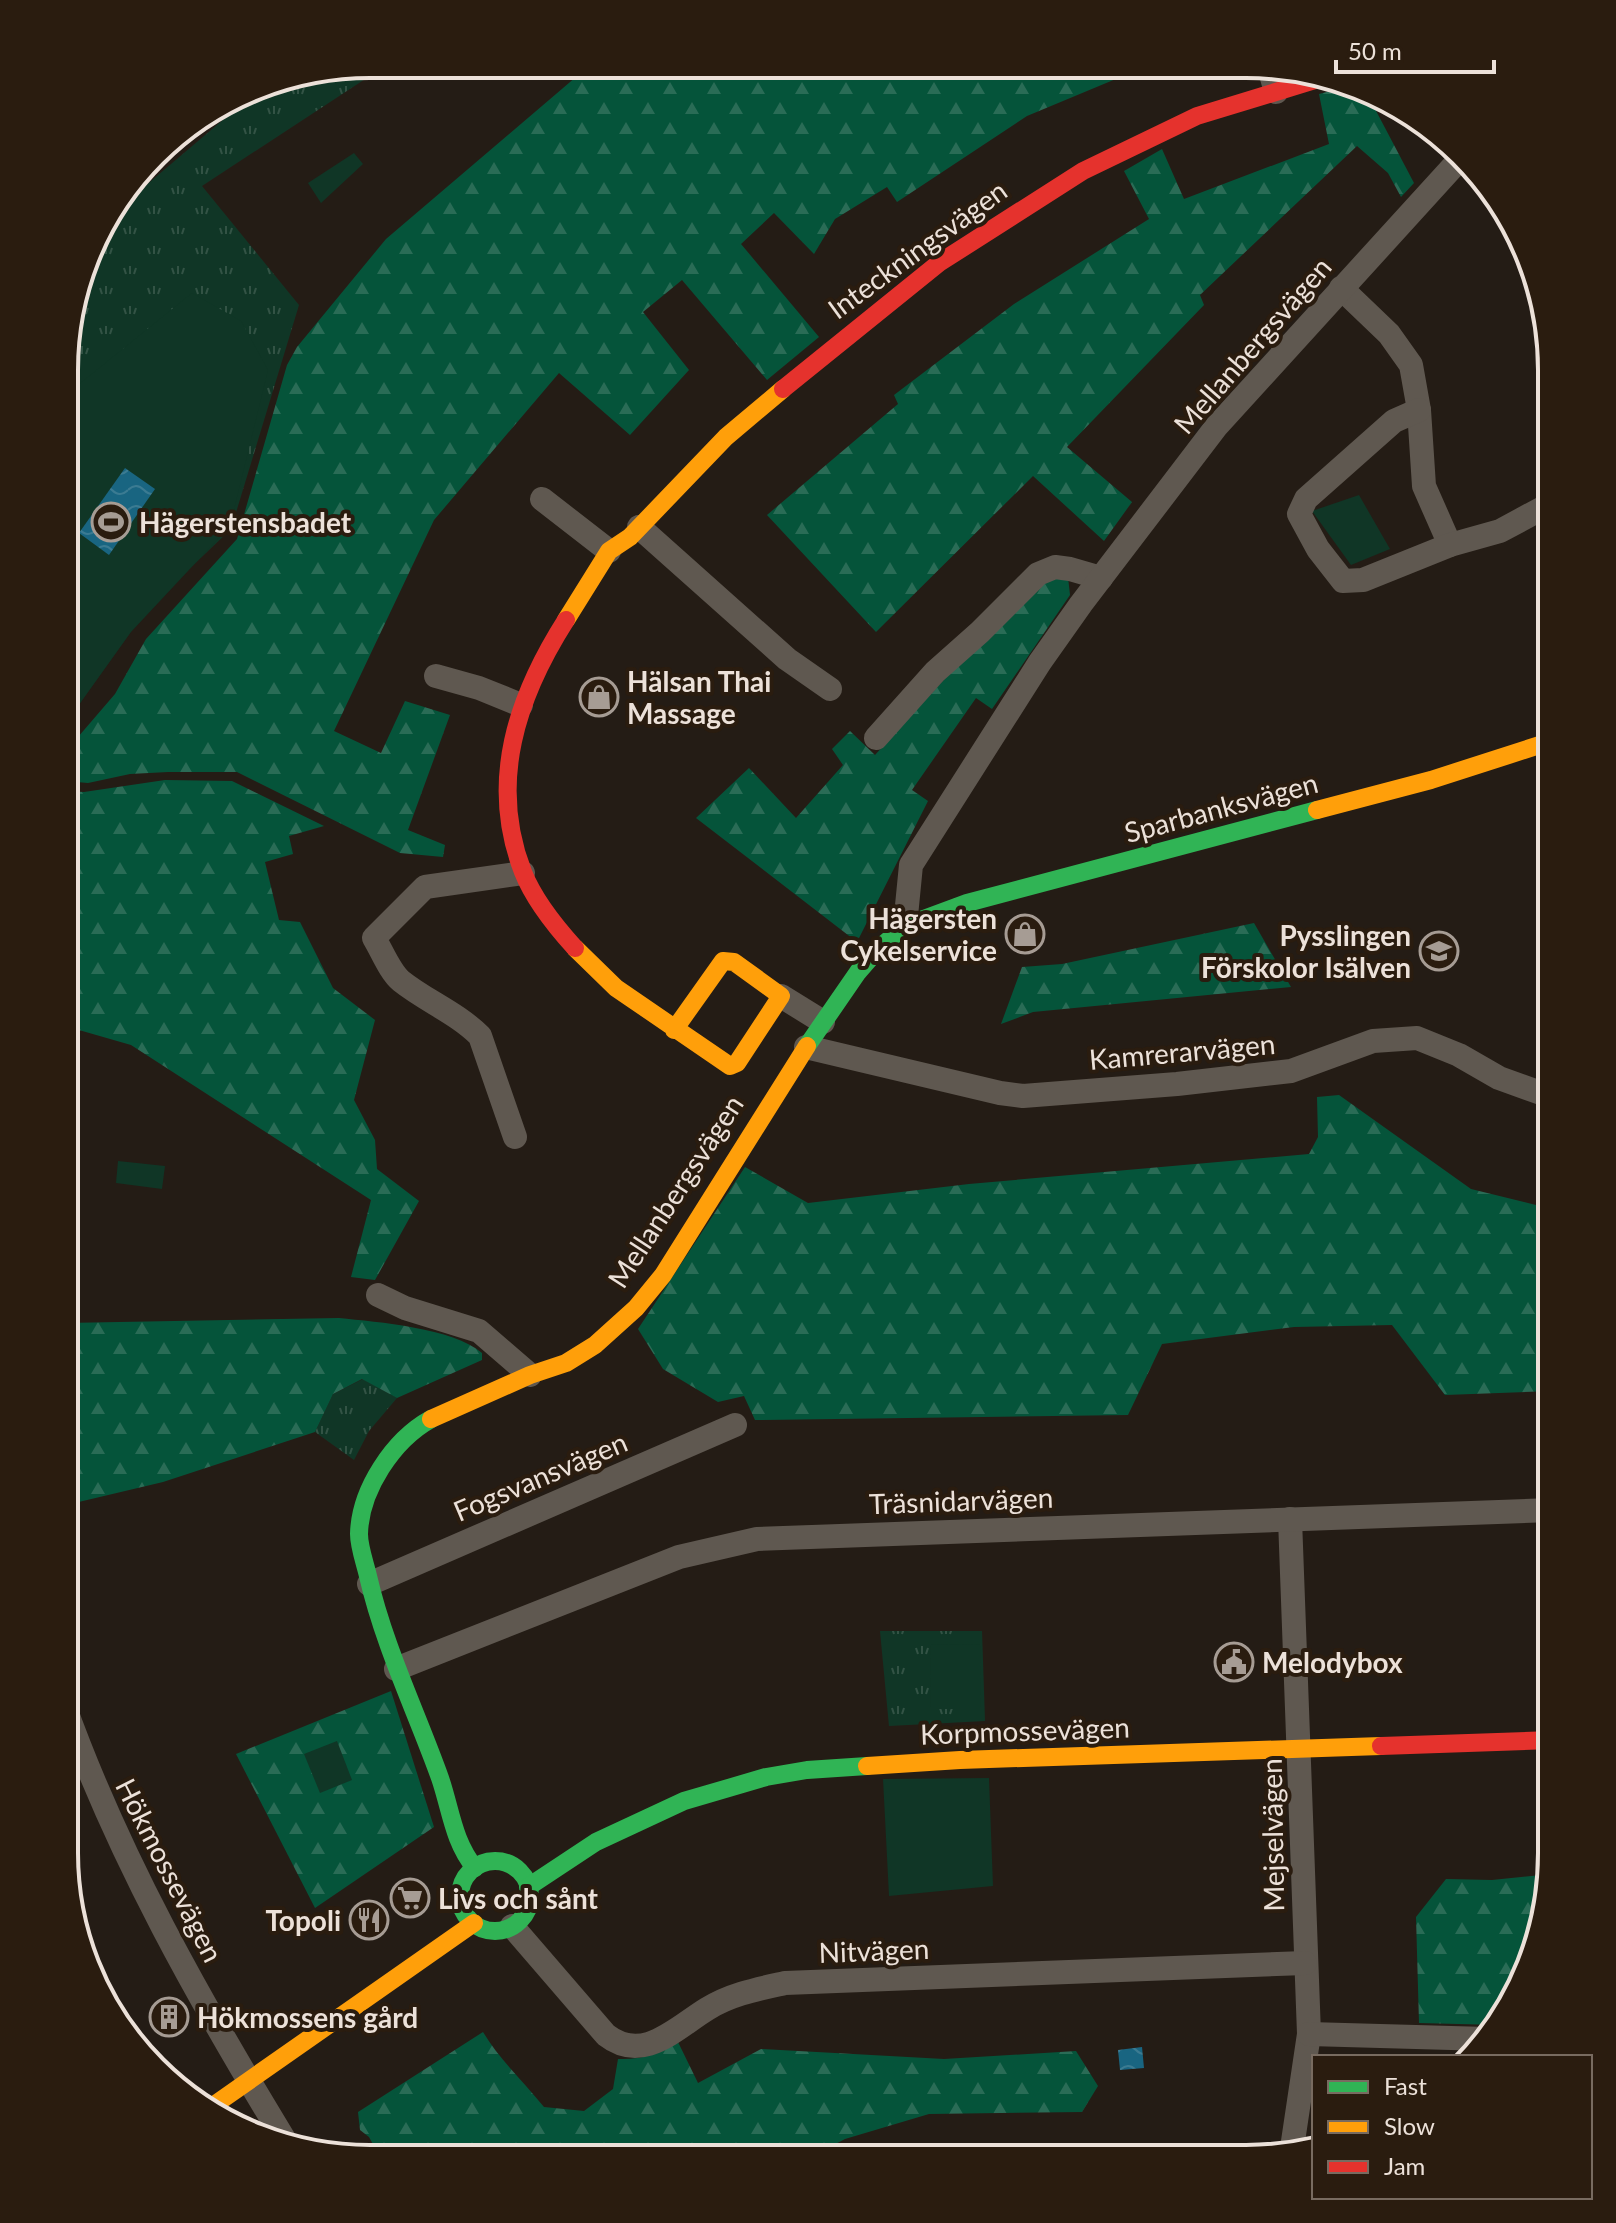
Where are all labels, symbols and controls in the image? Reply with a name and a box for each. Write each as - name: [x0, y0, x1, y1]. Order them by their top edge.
- scale bar: [1336, 24, 1494, 74]
- text: 50 m: [1348, 36, 1402, 65]
- street label: Inteckningsvägen: [821, 173, 1013, 325]
- street label: Mellanbergsvägen: [1166, 250, 1338, 440]
- sports icon: Hägerstensbadet: [90, 501, 132, 543]
- place label: Hägerstensbadet: [139, 505, 352, 539]
- place label: Hälsan Thai Massage: [627, 664, 771, 730]
- shop icon: Hälsan Thai Massage: [578, 676, 620, 718]
- street label: Sparbanksvägen: [1121, 765, 1321, 849]
- place label: Hägersten Cykelservice: [840, 901, 997, 967]
- shop icon: Hägersten Cykelservice: [1004, 913, 1046, 955]
- place label: Pysslingen Förskolor Isälven: [1201, 918, 1411, 984]
- school or university icon: Pysslingen Förskolor Isälven: [1418, 930, 1460, 972]
- street label: Kamrerarvägen: [1088, 1026, 1276, 1076]
- street label: Mellanbergsvägen: [600, 1088, 750, 1294]
- street label: Fogsvansvägen: [448, 1424, 632, 1528]
- street label: Träsnidarvägen: [868, 1480, 1054, 1520]
- public building icon: Melodybox: [1213, 1641, 1255, 1683]
- place label: Melodybox: [1262, 1645, 1403, 1679]
- street label: Korpmossevägen: [920, 1709, 1130, 1751]
- street label: Mejselvägen: [1254, 1758, 1290, 1912]
- street label: Hökmossevägen: [109, 1773, 231, 1967]
- supermarket icon: Livs och sånt: [389, 1877, 431, 1919]
- place label: Livs och sånt: [438, 1881, 599, 1915]
- restaurant icon: Topoli: [348, 1899, 390, 1941]
- place label: Topoli: [265, 1903, 341, 1937]
- street label: Nitvägen: [818, 1931, 930, 1969]
- building icon: Hökmossens gård: [148, 1996, 190, 2038]
- place label: Hökmossens gård: [197, 2000, 418, 2034]
- legend: [1312, 2055, 1592, 2199]
- text: Fast: [1384, 2071, 1427, 2100]
- text: Slow: [1384, 2111, 1435, 2140]
- text: Jam: [1384, 2151, 1425, 2180]

